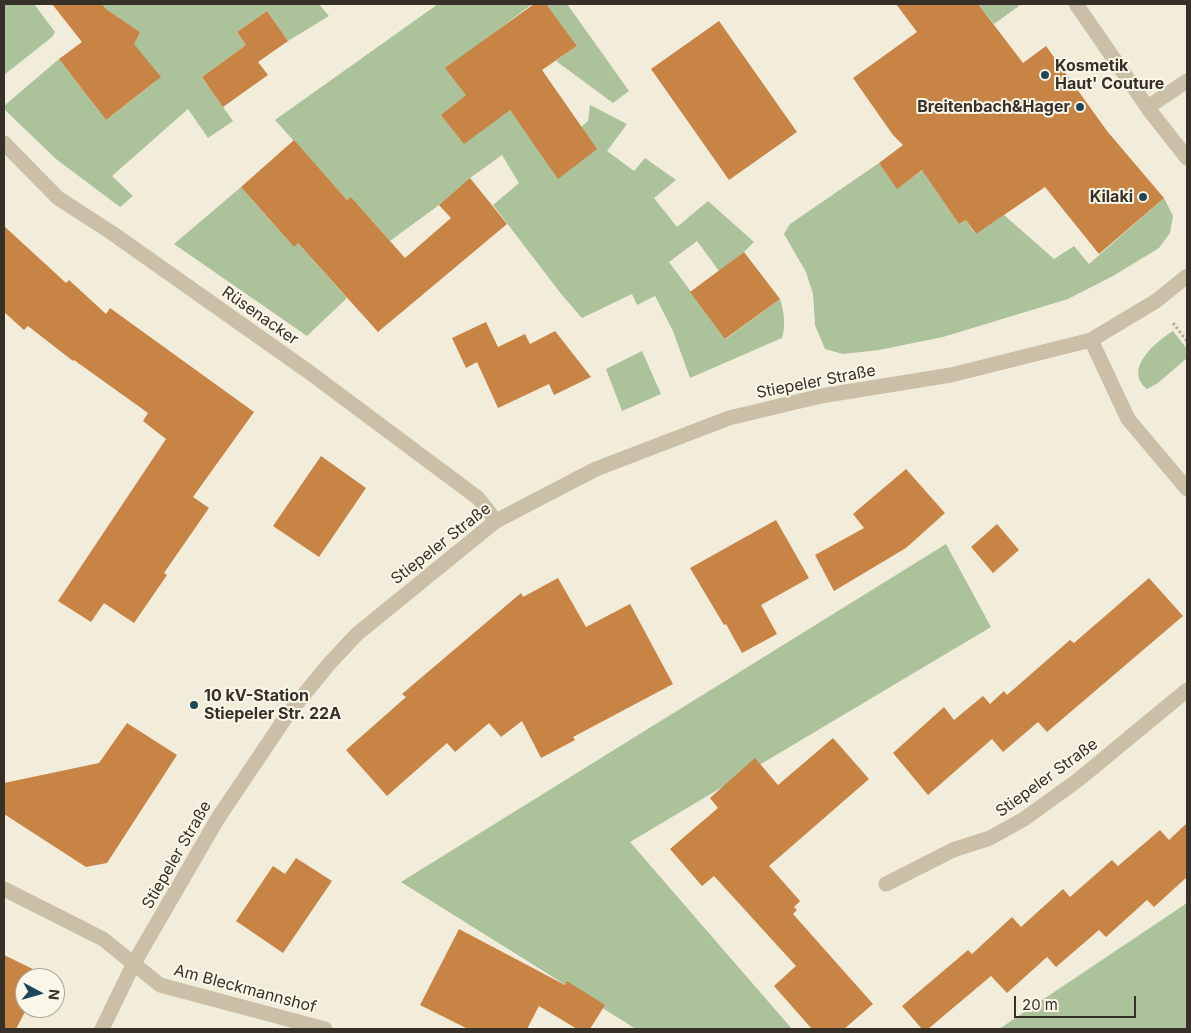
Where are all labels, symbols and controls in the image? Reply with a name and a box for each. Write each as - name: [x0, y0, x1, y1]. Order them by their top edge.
- place label: Kosmetik Haut' Couture: [1055, 56, 1164, 94]
- marker: Kosmetik Haut' Couture: [1039, 69, 1051, 81]
- place label: Breitenbach&Hager: [917, 97, 1070, 117]
- marker: Breitenbach&Hager: [1074, 101, 1086, 113]
- place label: Kilaki: [1090, 187, 1133, 207]
- marker: Kilaki: [1137, 191, 1149, 203]
- street label: Rüsenacker: [218, 283, 302, 349]
- street label: Stiepeler Straße: [755, 361, 877, 403]
- street label: Stiepeler Straße: [387, 499, 495, 589]
- place label: 10 kV-Station Stiepeler Str. 22A: [204, 686, 341, 724]
- marker: 10 kV-Station Stiepeler Str. 22A: [188, 699, 200, 711]
- street label: Stiepeler Straße: [992, 735, 1102, 821]
- street label: Stiepeler Straße: [138, 798, 216, 912]
- street label: Am Bleckmannshof: [172, 961, 318, 1017]
- north arrow: [15, 968, 65, 1018]
- scale bar: [1016, 986, 1138, 1018]
- text: N: [45, 988, 63, 1001]
- text: 20 m: [1022, 995, 1058, 1014]

